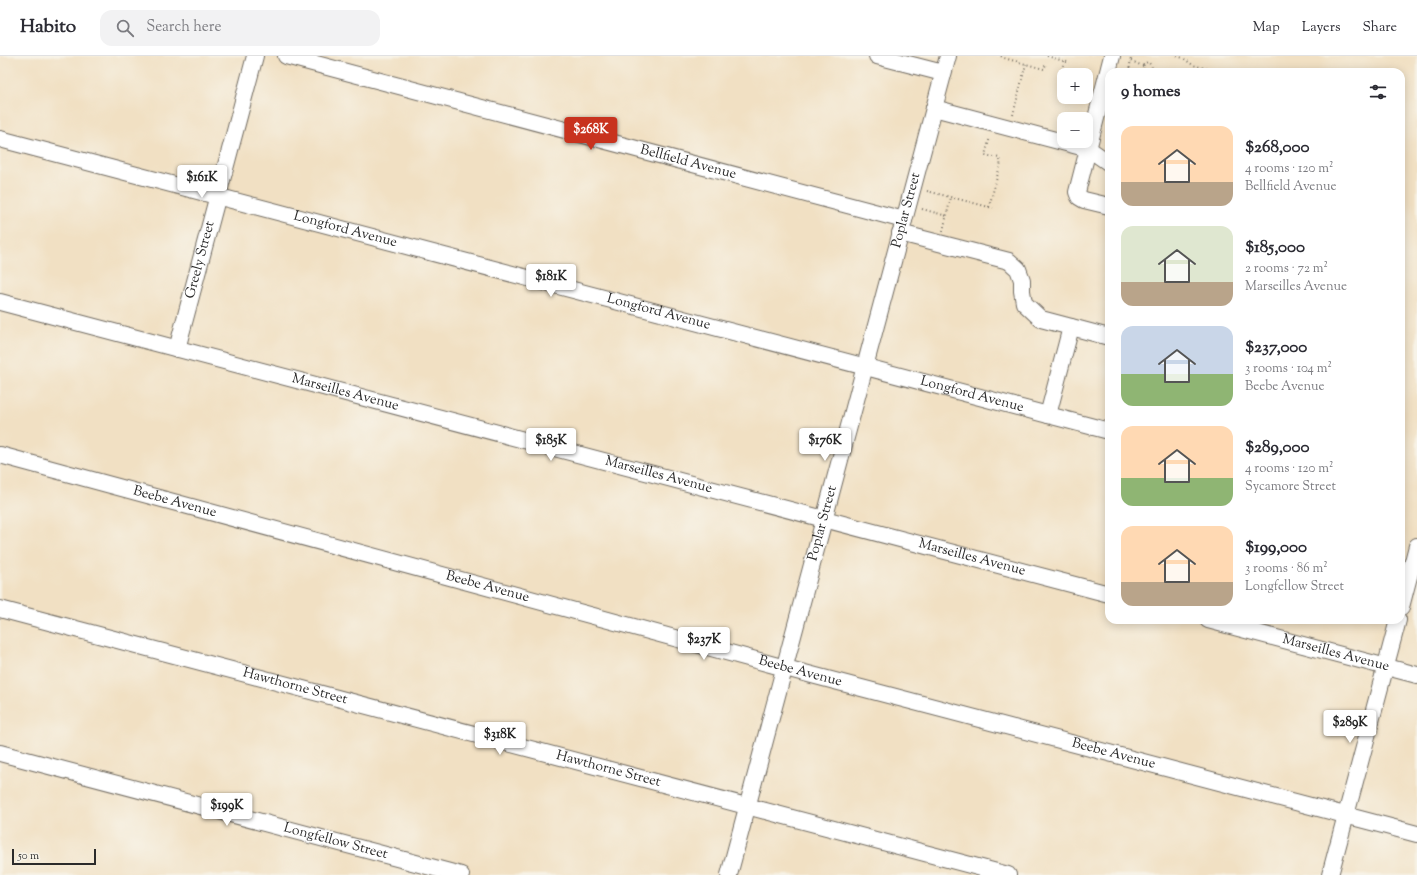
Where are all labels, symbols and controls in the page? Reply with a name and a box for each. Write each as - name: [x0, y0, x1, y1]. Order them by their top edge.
- search box: [100, 10, 380, 46]
- text: Habito: [20, 14, 76, 41]
- icon: search: [114, 17, 136, 39]
- text: Search here: [146, 17, 221, 38]
- text: Map: [1253, 18, 1280, 38]
- text: Layers: [1302, 18, 1340, 38]
- text: Share: [1362, 18, 1397, 38]
- map controls: [1057, 68, 1093, 148]
- button: +: [1057, 68, 1093, 104]
- text: 9 homes: [1121, 80, 1180, 104]
- icon: filters: [1367, 81, 1389, 103]
- button: −: [1057, 112, 1093, 148]
- pin: $268K: [563, 117, 619, 151]
- text: $268K: [573, 121, 609, 139]
- text: $268,000: [1245, 136, 1310, 160]
- street label: Bellfield Avenue: [638, 140, 738, 185]
- icon: home: [1153, 142, 1201, 190]
- text: 4 rooms · 120 m²: [1245, 160, 1333, 178]
- pin: $161K: [174, 165, 230, 199]
- text: $161K: [186, 169, 218, 187]
- street label: Poplar Street: [887, 170, 926, 250]
- text: Bellfield Avenue: [1245, 178, 1337, 196]
- street label: Longford Avenue: [291, 207, 399, 253]
- street label: Greely Street: [181, 219, 221, 301]
- text: $185,000: [1245, 236, 1305, 260]
- icon: home: [1153, 242, 1201, 290]
- text: 2 rooms · 72 m²: [1245, 260, 1328, 278]
- pin: $181K: [523, 264, 579, 298]
- text: $181K: [535, 268, 567, 286]
- text: Marseilles Avenue: [1245, 278, 1347, 296]
- street label: Longford Avenue: [605, 289, 713, 336]
- text: $237,000: [1245, 336, 1307, 360]
- icon: home: [1153, 342, 1201, 390]
- text: 3 rooms · 104 m²: [1245, 360, 1332, 378]
- street label: Marseilles Avenue: [290, 369, 401, 417]
- street label: Longford Avenue: [918, 372, 1026, 418]
- text: Beebe Avenue: [1245, 378, 1325, 396]
- pin: $185K: [523, 428, 579, 462]
- pin: $176K: [797, 428, 853, 462]
- text: $185K: [535, 432, 567, 450]
- text: $176K: [808, 432, 842, 450]
- text: $289,000: [1245, 436, 1310, 460]
- icon: home: [1153, 442, 1201, 490]
- street label: Marseilles Avenue: [603, 452, 714, 499]
- text: 4 rooms · 120 m²: [1245, 460, 1333, 478]
- text: Sycamore Street: [1245, 478, 1336, 496]
- street label: Beebe Avenue: [131, 482, 219, 523]
- street label: Poplar Street: [803, 483, 843, 563]
- street label: Marseilles Avenue: [916, 534, 1028, 582]
- text: $199,000: [1245, 536, 1307, 560]
- icon: home: [1153, 542, 1201, 590]
- text: 3 rooms · 86 m²: [1245, 560, 1328, 578]
- street label: Beebe Avenue: [443, 566, 531, 608]
- text: Longfellow Street: [1245, 578, 1344, 596]
- pin: $237K: [676, 627, 732, 661]
- street label: Marseilles Avenue: [1280, 630, 1391, 677]
- text: $237K: [687, 631, 721, 649]
- street label: Beebe Avenue: [756, 651, 844, 692]
- street label: Hawthorne Street: [240, 663, 350, 710]
- pin: $289K: [1322, 710, 1378, 744]
- text: $289K: [1332, 714, 1368, 732]
- pin: $318K: [472, 722, 528, 756]
- text: $318K: [484, 726, 516, 744]
- street label: Beebe Avenue: [1069, 734, 1158, 775]
- street label: Hawthorne Street: [554, 746, 663, 793]
- pin: $199K: [199, 793, 255, 827]
- text: $199K: [210, 797, 244, 815]
- street label: Longfellow Street: [281, 818, 390, 865]
- scale bar: [12, 847, 96, 866]
- text: 50 m: [18, 848, 39, 864]

